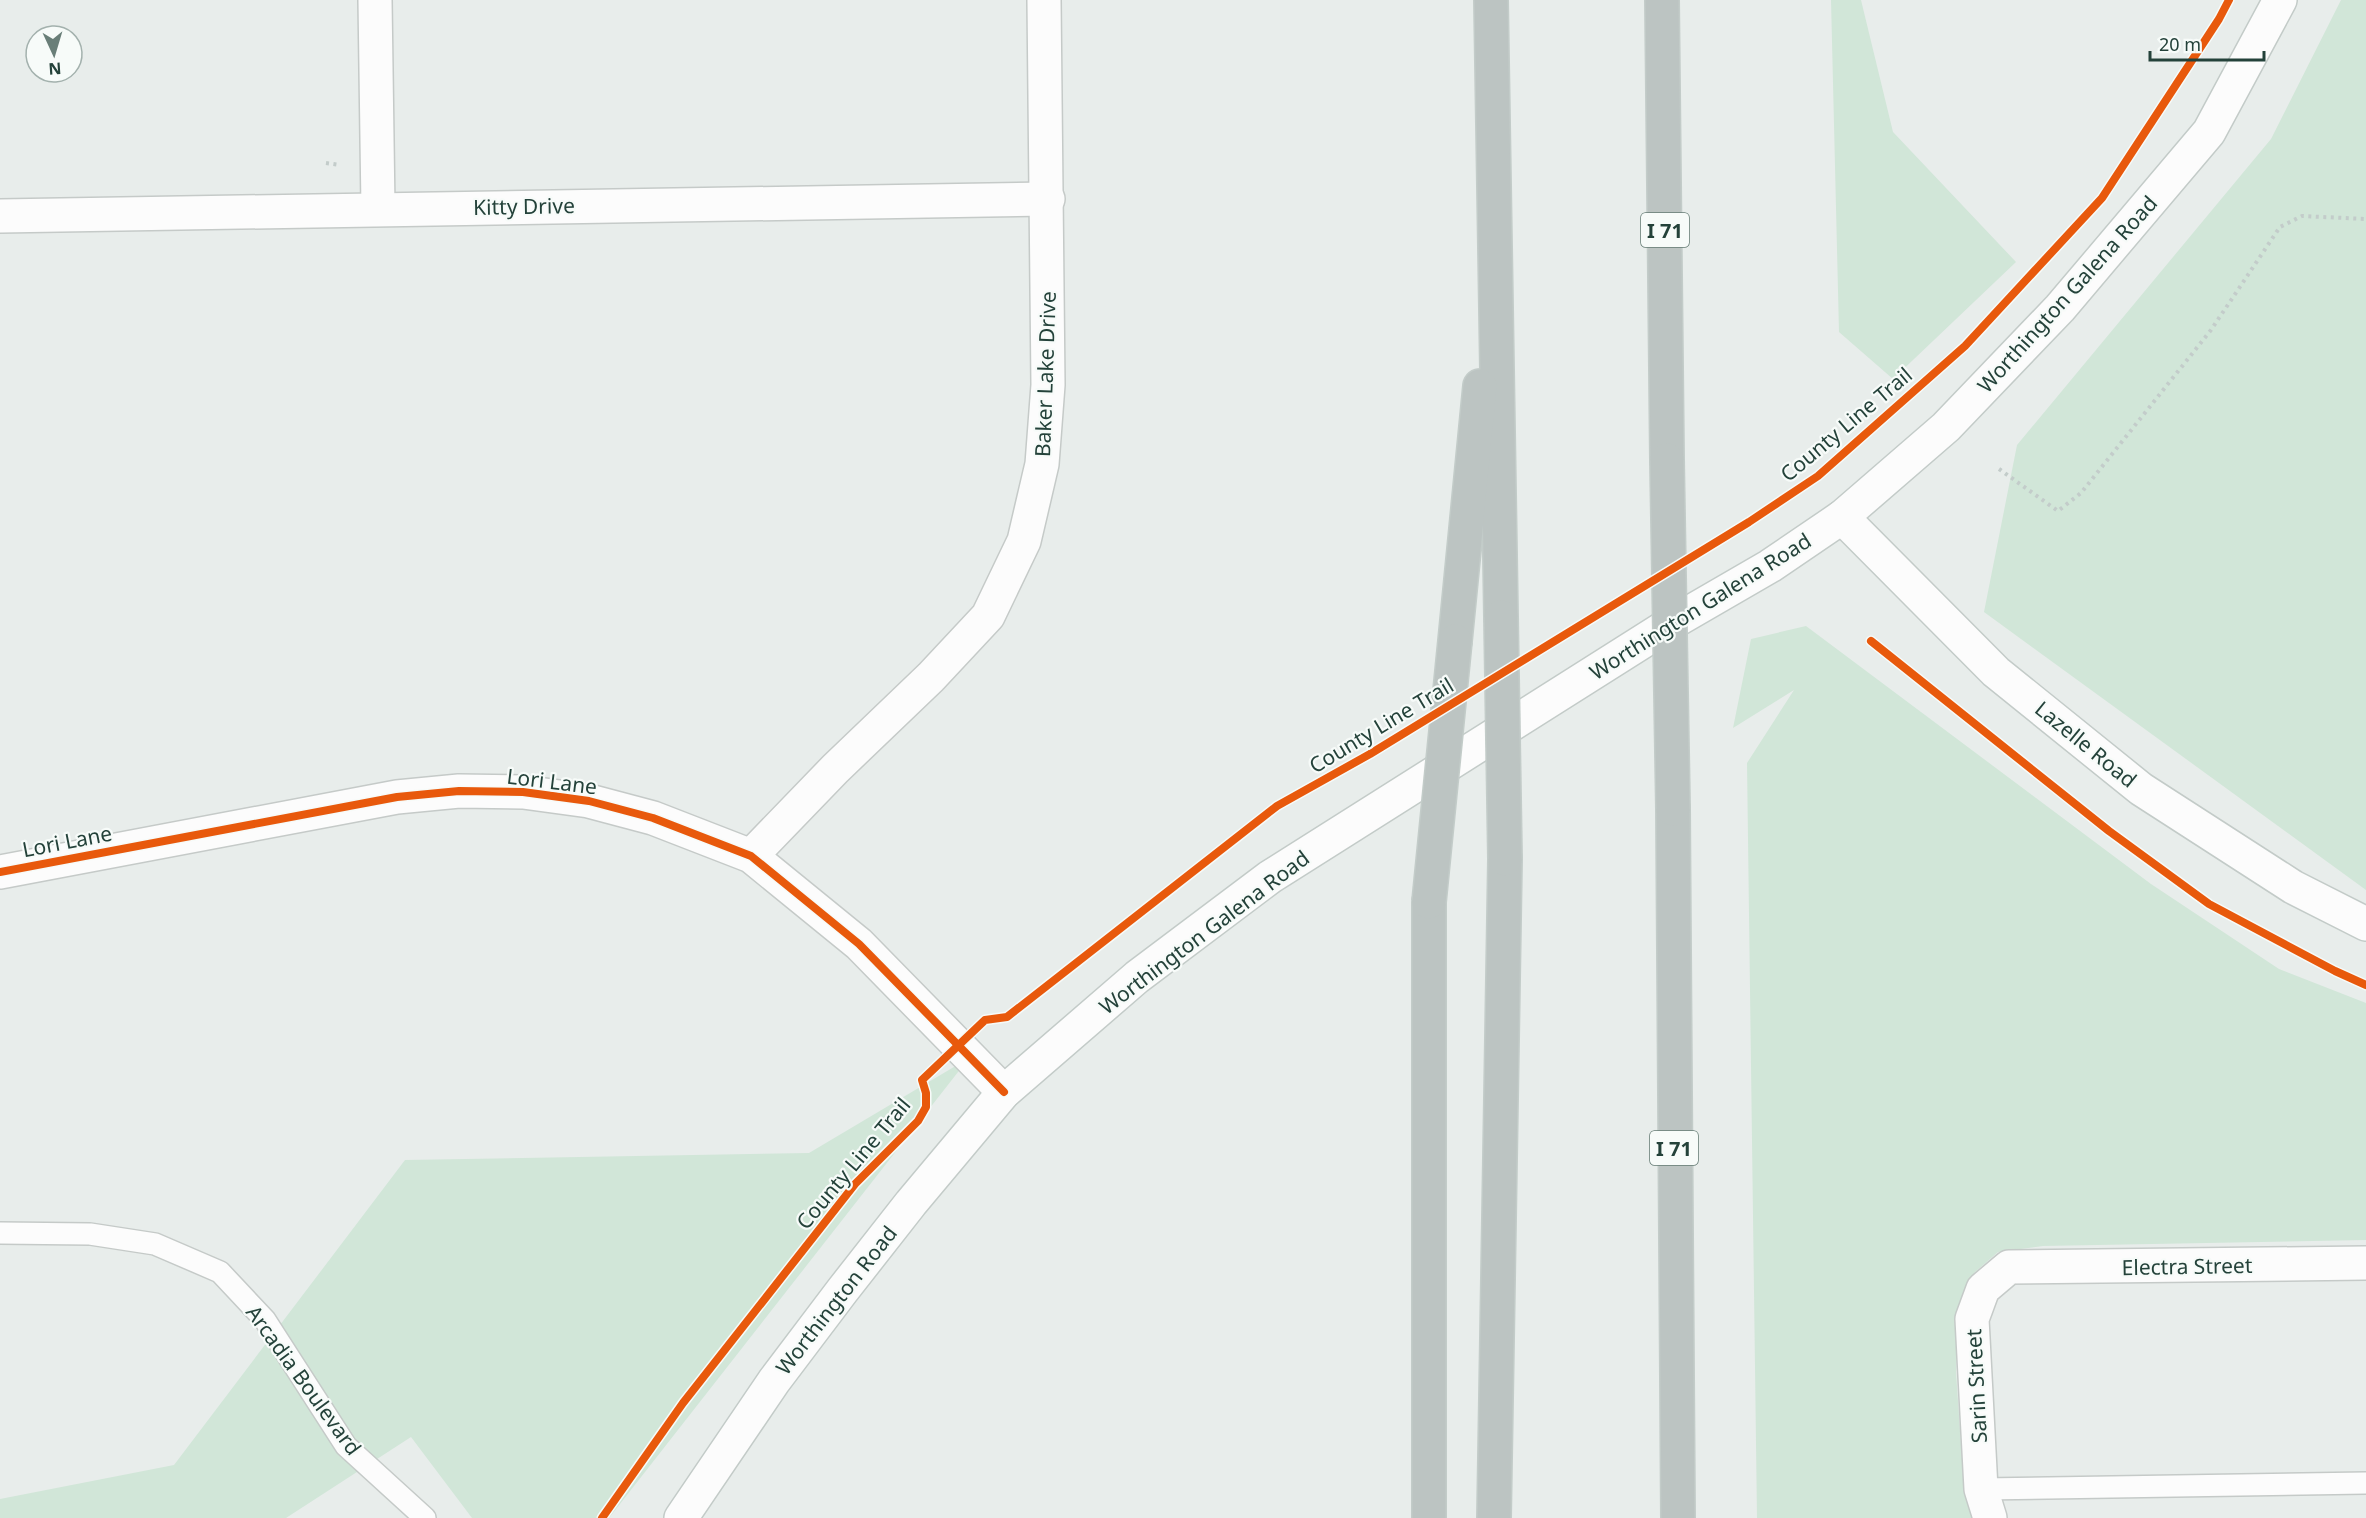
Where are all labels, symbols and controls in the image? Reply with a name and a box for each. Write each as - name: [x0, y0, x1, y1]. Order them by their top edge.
- north arrow: [24, 24, 84, 84]
- scale bar: [2150, 24, 2264, 62]
- text: 20 m: [2159, 32, 2201, 56]
- text: N: [48, 58, 62, 80]
- street label: Worthington Galena Road: [1971, 189, 2163, 399]
- street label: Kitty Drive: [473, 191, 575, 221]
- road number: I 71: [1641, 213, 1689, 247]
- street label: Baker Lake Drive: [1028, 291, 1062, 457]
- street label: County Line Trail: [1774, 361, 1918, 487]
- street label: Worthington Galena Road: [1584, 526, 1816, 686]
- street label: County Line Trail: [1304, 671, 1458, 779]
- street label: Lazelle Road: [2029, 694, 2143, 794]
- street label: Lori Lane: [505, 762, 599, 800]
- street label: Lori Lane: [20, 819, 114, 863]
- street label: Worthington Galena Road: [1093, 844, 1315, 1020]
- street label: County Line Trail: [790, 1091, 916, 1235]
- road number: I 71: [1650, 1131, 1698, 1165]
- street label: Worthington Road: [769, 1220, 903, 1380]
- street label: Electra Street: [2121, 1251, 2253, 1281]
- street label: Arcadia Boulevard: [240, 1299, 368, 1461]
- street label: Sarin Street: [1959, 1328, 1993, 1444]

